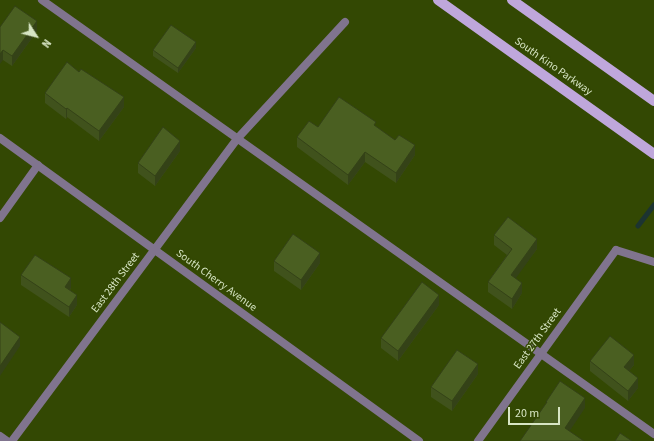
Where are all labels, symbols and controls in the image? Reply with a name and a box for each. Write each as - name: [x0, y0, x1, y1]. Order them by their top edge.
- north arrow: [16, 16, 56, 56]
- street label: South Kino Parkway: [512, 35, 594, 99]
- text: N: [38, 36, 54, 51]
- street label: South Cherry Avenue: [173, 247, 259, 315]
- street label: East 28th Street: [89, 250, 143, 316]
- street label: East 27th Street: [511, 306, 565, 372]
- scale bar: [510, 399, 562, 425]
- text: 20 m: [515, 405, 539, 422]

